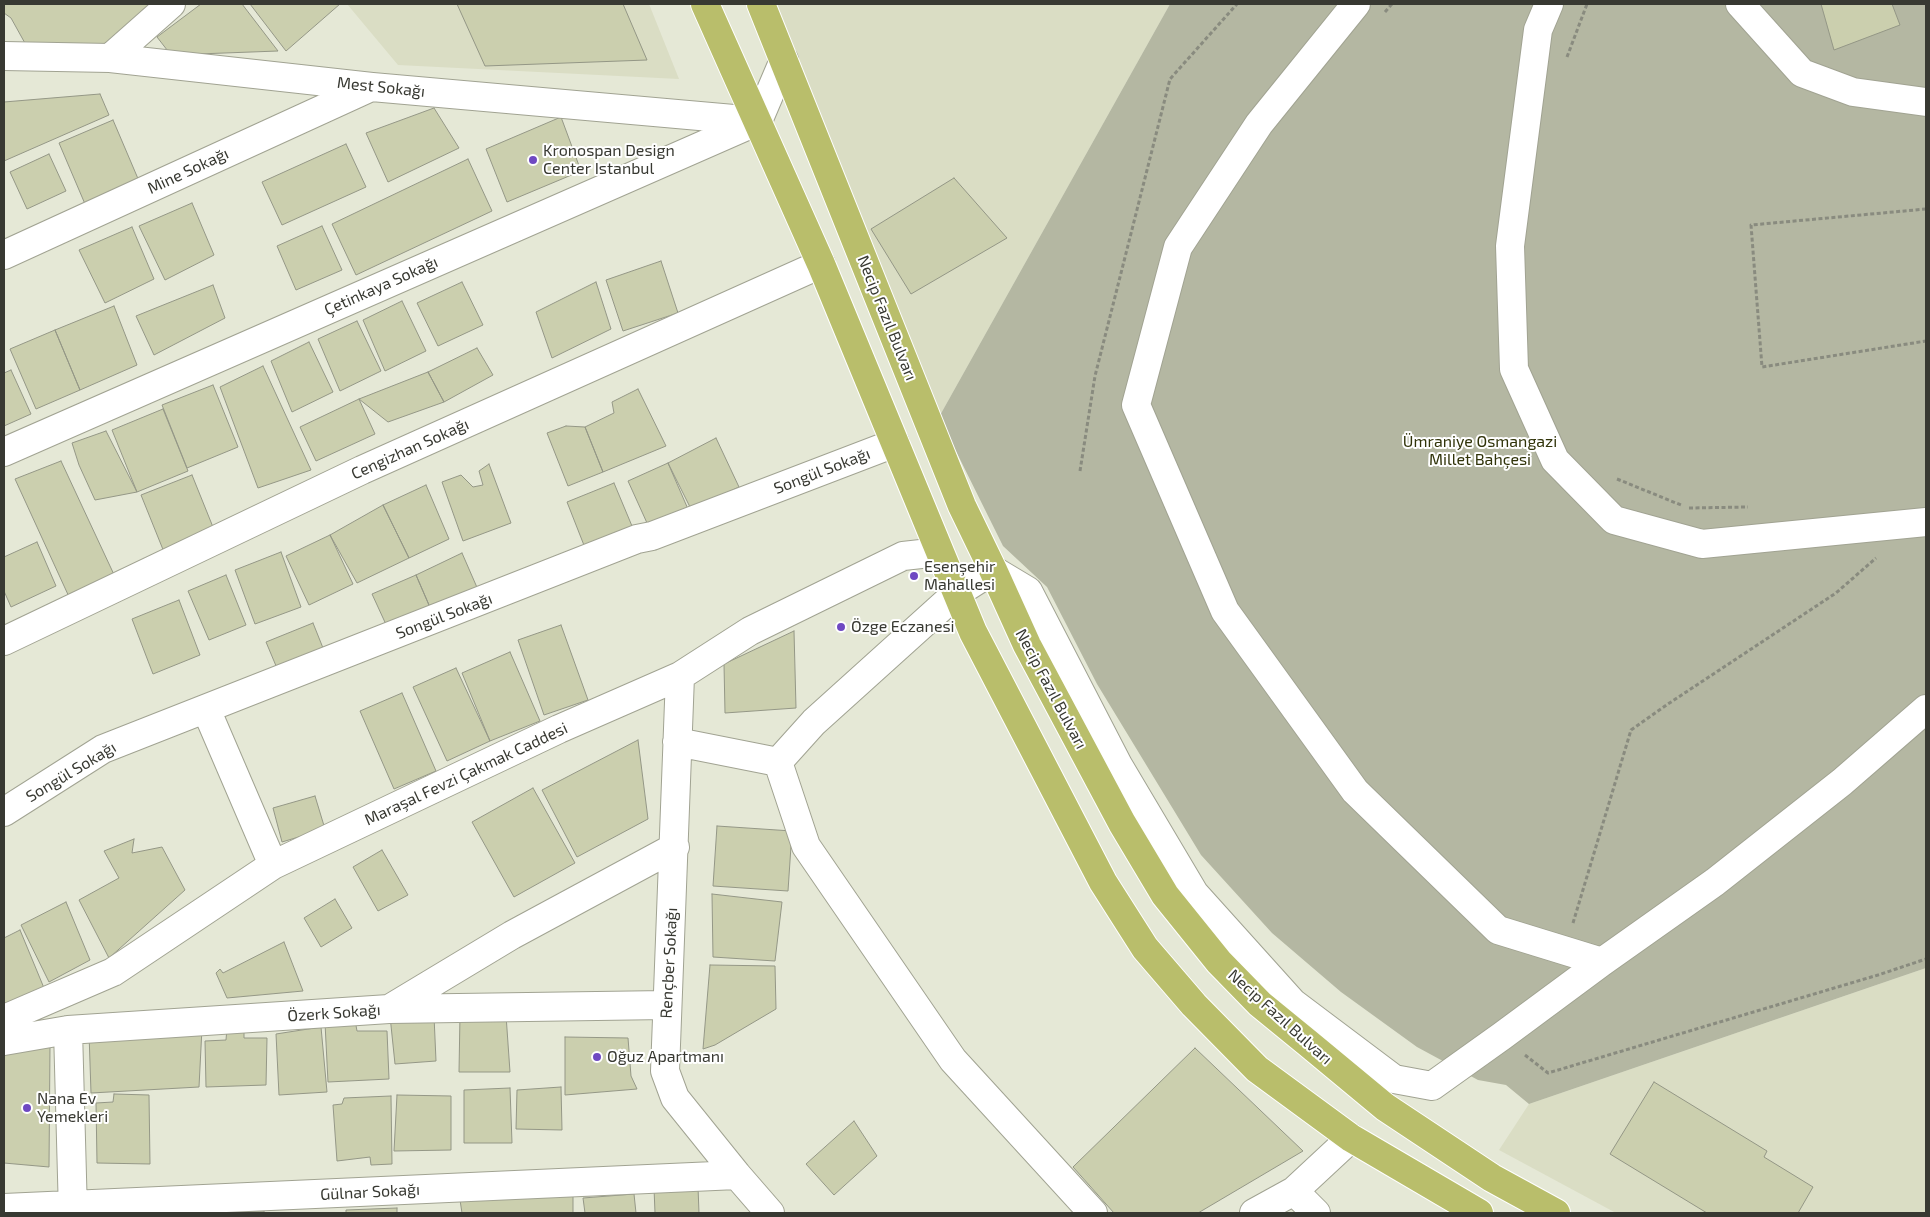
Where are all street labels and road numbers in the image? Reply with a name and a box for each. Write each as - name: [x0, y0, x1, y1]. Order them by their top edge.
- street label: Mest Sokağı: [336, 73, 426, 101]
- street label: Mine Sokağı: [144, 144, 232, 198]
- street label: Çetinkaya Sokağı: [321, 252, 441, 320]
- street label: Necip Fazıl Bulvarı: [853, 253, 921, 383]
- street label: Cengizhan Sokağı: [348, 414, 472, 484]
- street label: Songül Sokağı: [771, 444, 873, 498]
- street label: Songül Sokağı: [393, 589, 495, 643]
- street label: Necip Fazıl Bulvarı: [1011, 626, 1091, 752]
- street label: Maraşal Fevzi Çakmak Caddesi: [361, 718, 571, 830]
- street label: Songül Sokağı: [22, 738, 120, 806]
- street label: Rençber Sokağı: [657, 907, 681, 1019]
- street label: Necip Fazıl Bulvarı: [1224, 965, 1336, 1069]
- street label: Özerk Sokağı: [287, 1000, 381, 1026]
- street label: Gülnar Sokağı: [320, 1180, 420, 1204]

